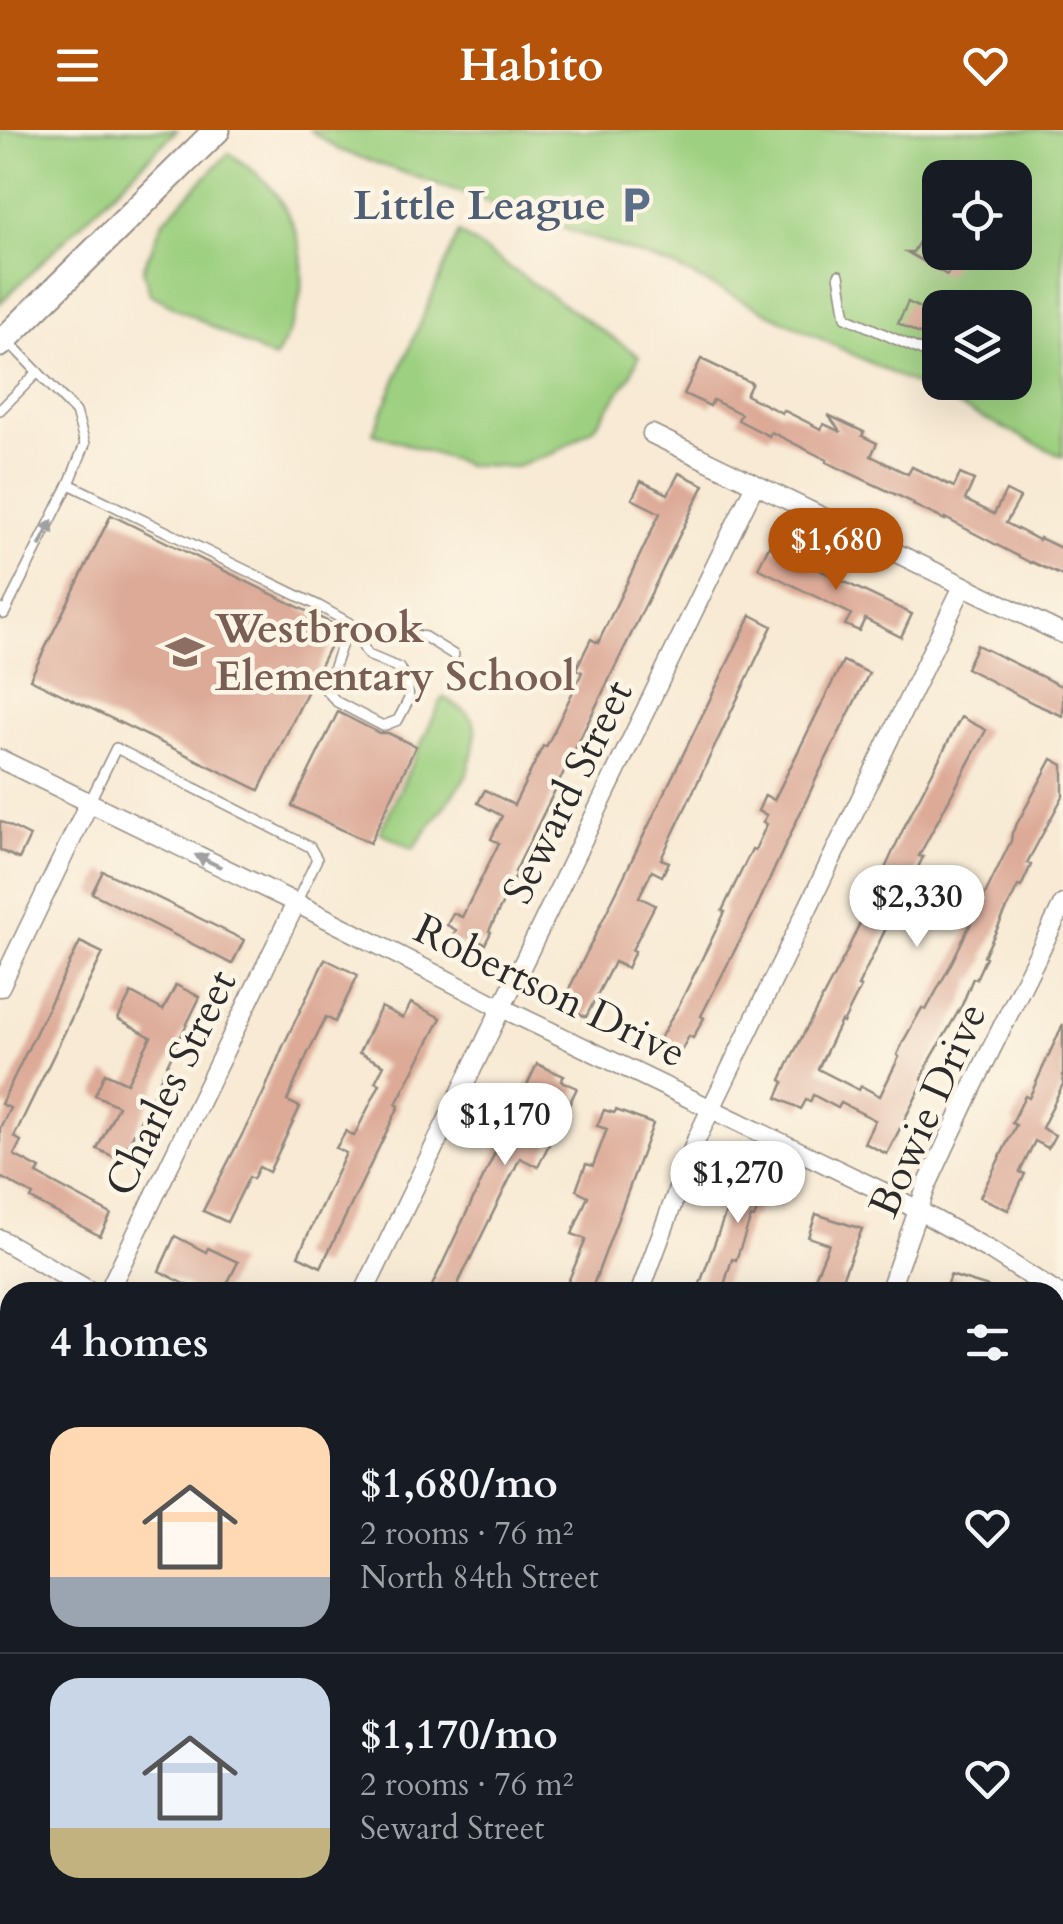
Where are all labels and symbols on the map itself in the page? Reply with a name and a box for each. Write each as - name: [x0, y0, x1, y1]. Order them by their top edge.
- place label: Little League: [353, 177, 606, 234]
- parking icon: Little League: [615, 184, 657, 226]
- pin: $1,680: [755, 508, 917, 593]
- one-way arrow: [37, 518, 54, 547]
- place label: Westbrook Elementary School: [214, 600, 575, 705]
- school or university icon: Westbrook Elementary School: [164, 631, 206, 673]
- street label: Seward Street: [489, 671, 647, 913]
- one-way arrow: [193, 852, 222, 869]
- pin: $2,330: [836, 865, 998, 950]
- street label: Robertson Drive: [405, 901, 695, 1081]
- street label: Charles Street: [92, 961, 250, 1205]
- street label: Bowie Drive: [855, 994, 1001, 1226]
- pin: $1,170: [424, 1083, 586, 1168]
- pin: $1,270: [657, 1141, 819, 1226]

